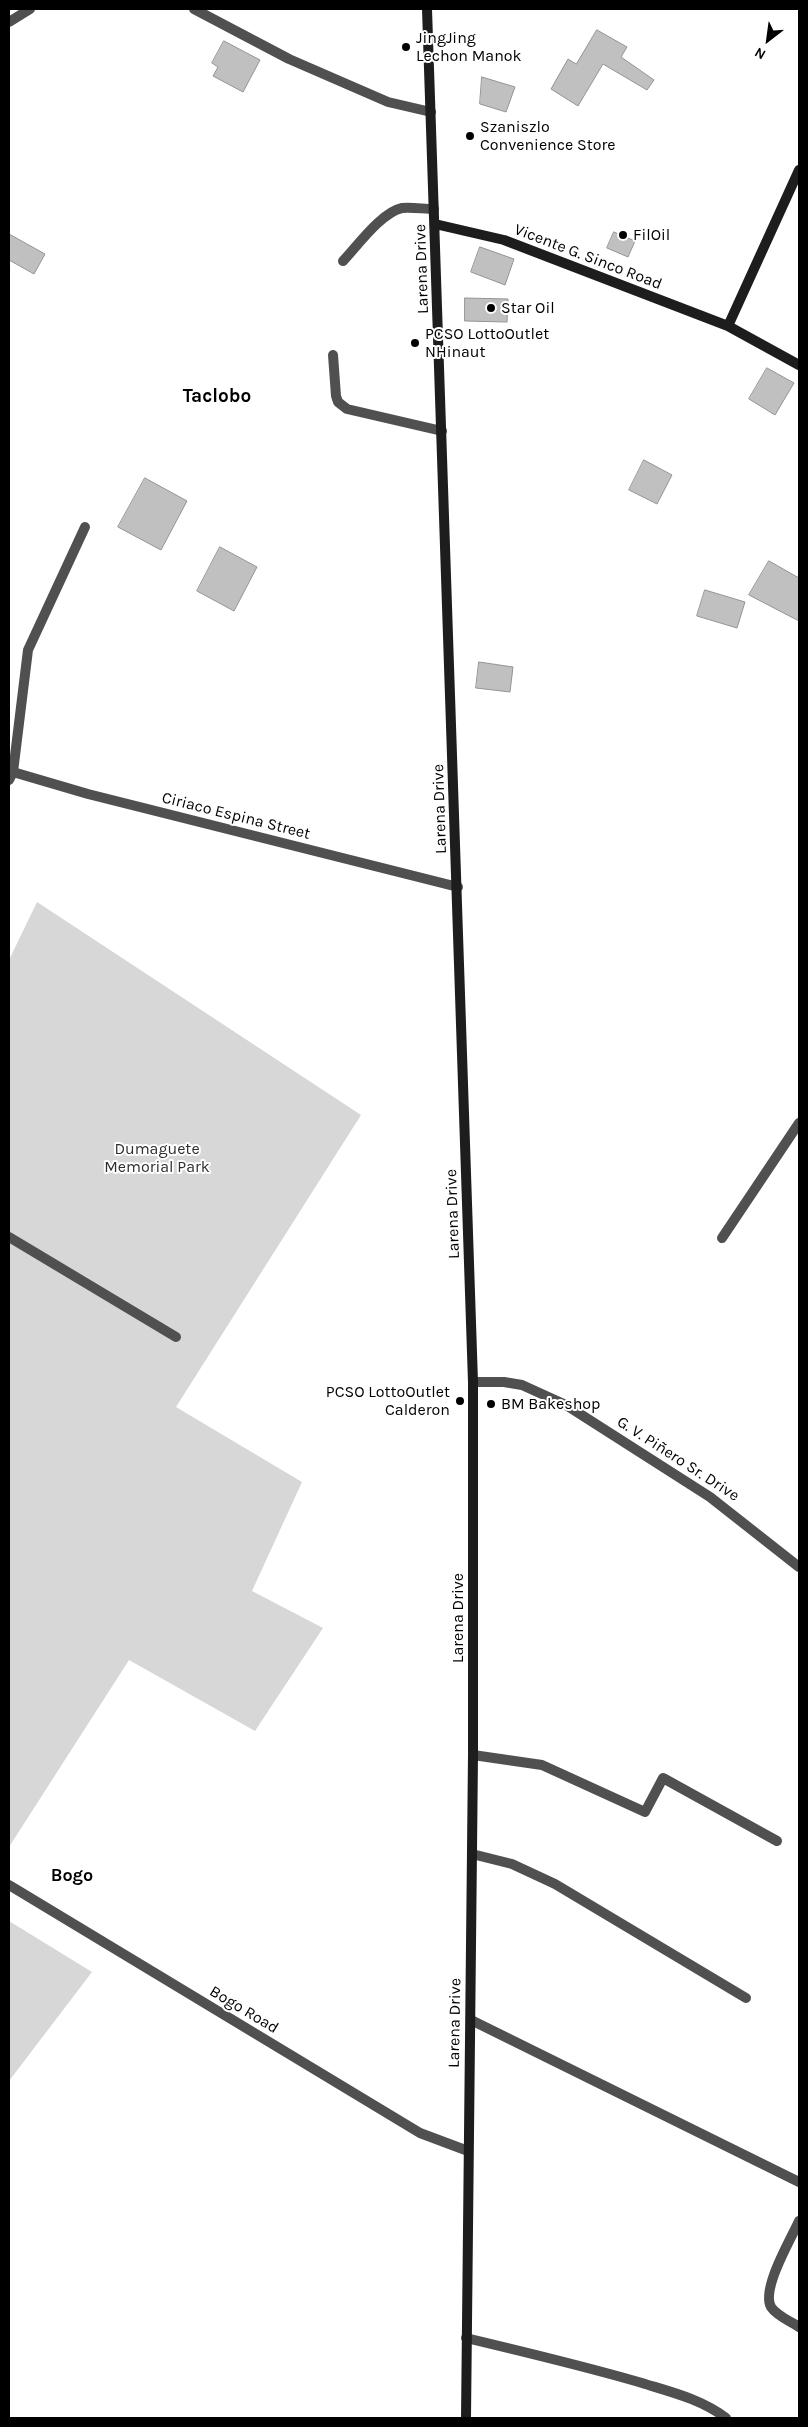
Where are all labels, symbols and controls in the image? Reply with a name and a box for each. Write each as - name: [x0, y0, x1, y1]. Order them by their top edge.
- north arrow: [743, 15, 793, 65]
- place label: JingJing Lechon Manok: [416, 28, 522, 66]
- marker: JingJing Lechon Manok: [400, 41, 412, 53]
- text: N: [752, 44, 769, 63]
- place label: Szaniszlo Convenience Store: [480, 117, 615, 155]
- marker: Szaniszlo Convenience Store: [464, 130, 476, 142]
- street label: Vicente G. Sinco Road: [511, 220, 665, 294]
- street label: Larena Drive: [411, 224, 433, 314]
- place label: FilOil: [633, 225, 670, 245]
- marker: FilOil: [617, 229, 629, 241]
- place label: Star Oil: [501, 298, 555, 318]
- marker: Star Oil: [485, 302, 497, 314]
- place label: PCSO LottoOutlet NHinaut: [425, 324, 549, 362]
- marker: PCSO LottoOutlet NHinaut: [409, 337, 421, 349]
- district label: Taclobo: [183, 386, 251, 408]
- street label: Larena Drive: [429, 764, 451, 854]
- street label: Ciriaco Espina Street: [160, 788, 312, 844]
- park label: Dumaguete Memorial Park: [104, 1139, 210, 1177]
- street label: Larena Drive: [442, 1169, 464, 1259]
- place label: PCSO LottoOutlet Calderon: [326, 1382, 450, 1420]
- place label: BM Bakeshop: [501, 1394, 600, 1414]
- marker: PCSO LottoOutlet Calderon: [454, 1395, 466, 1407]
- marker: BM Bakeshop: [485, 1398, 497, 1410]
- street label: G. V. Piñero Sr. Drive: [613, 1412, 743, 1506]
- street label: Larena Drive: [448, 1573, 468, 1663]
- district label: Bogo: [51, 1865, 93, 1887]
- street label: Larena Drive: [445, 1978, 465, 2068]
- street label: Bogo Road: [206, 1982, 282, 2038]

